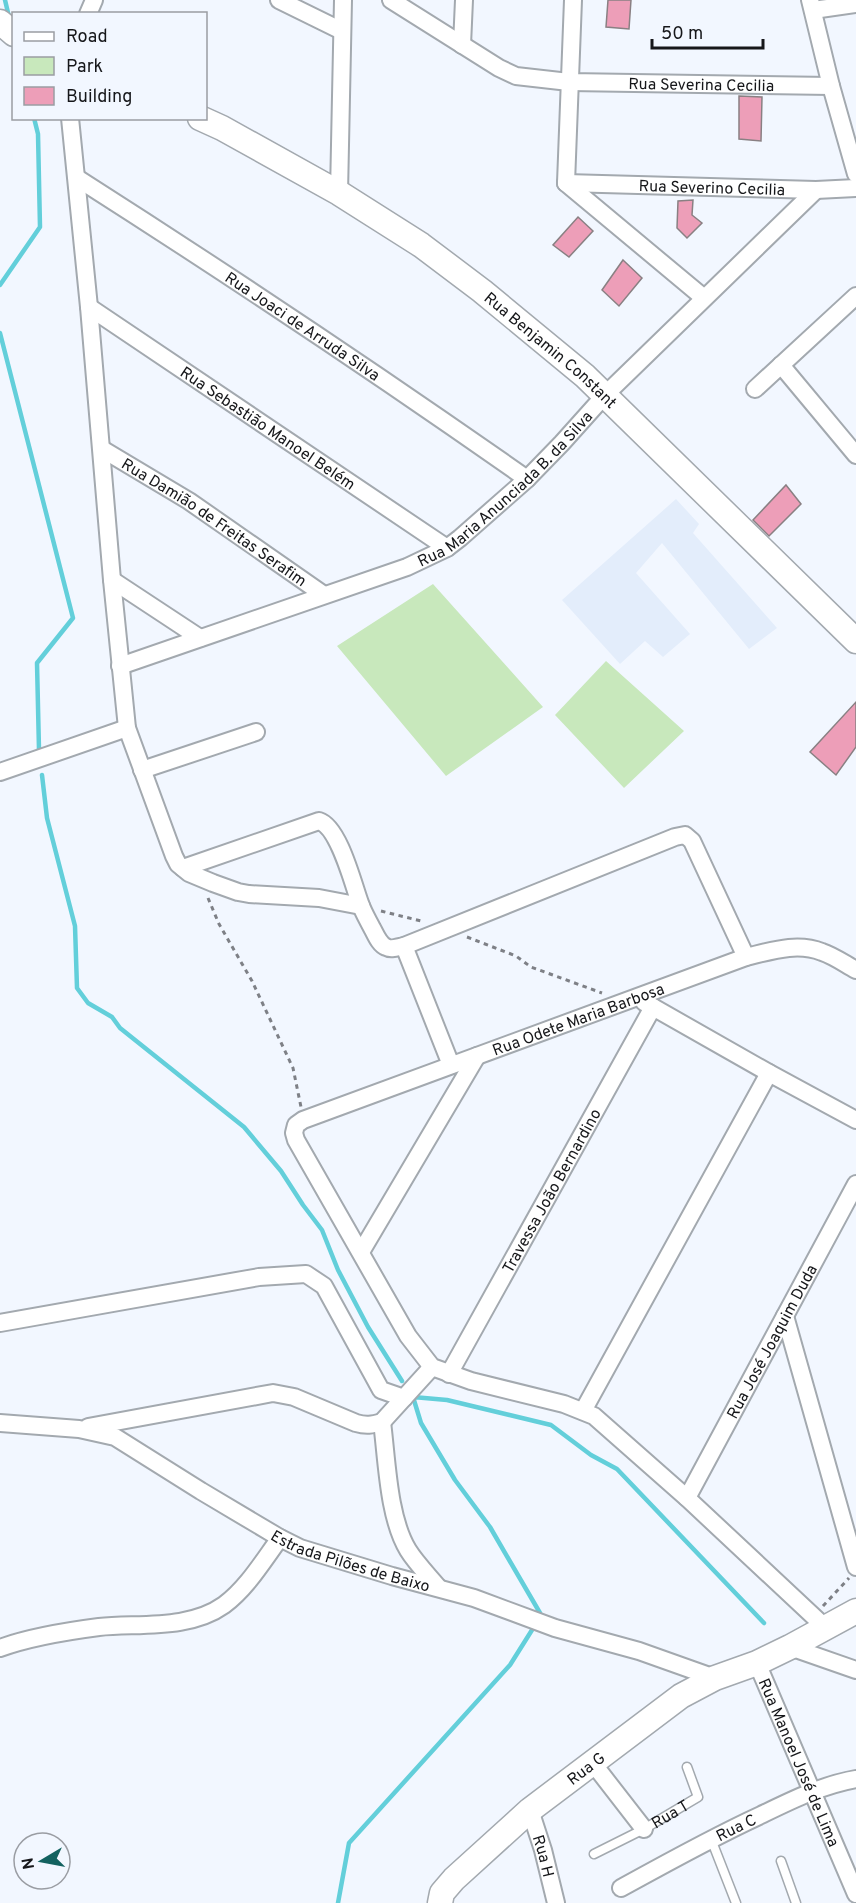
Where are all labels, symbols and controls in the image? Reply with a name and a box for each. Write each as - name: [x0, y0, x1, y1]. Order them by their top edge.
- legend: [12, 12, 207, 120]
- scale bar: [652, 12, 763, 50]
- text: 50 m: [661, 23, 703, 46]
- text: Road: [66, 26, 108, 49]
- text: Park: [66, 56, 103, 79]
- street label: Rua Severina Cecilia: [628, 75, 774, 97]
- text: Building: [66, 86, 132, 109]
- street label: Rua Severino Cecilia: [638, 177, 785, 201]
- street label: Rua Joaci de Arruda Silva: [221, 269, 383, 386]
- street label: Rua Benjamin Constant: [479, 289, 620, 413]
- street label: Rua Sebastião Manoel Belém: [176, 363, 359, 495]
- street label: Rua Maria Anunciada B. da Silva: [415, 408, 598, 572]
- street label: Rua Damião de Freitas Serafim: [117, 455, 310, 592]
- street label: Rua Odete Maria Barbosa: [490, 980, 667, 1061]
- street label: Travessa João Bernardino: [499, 1106, 607, 1277]
- street label: Rua José Joaquim Duda: [723, 1262, 823, 1423]
- street label: Estrada Pilões de Baixo: [266, 1527, 432, 1598]
- street label: Rua Manoel José de Lima: [753, 1676, 843, 1850]
- street label: Rua G: [564, 1749, 610, 1790]
- street label: Rua T: [648, 1796, 693, 1834]
- street label: Rua C: [713, 1811, 760, 1847]
- north arrow: [12, 1831, 72, 1891]
- street label: Rua H: [527, 1833, 557, 1879]
- text: N: [18, 1856, 40, 1871]

